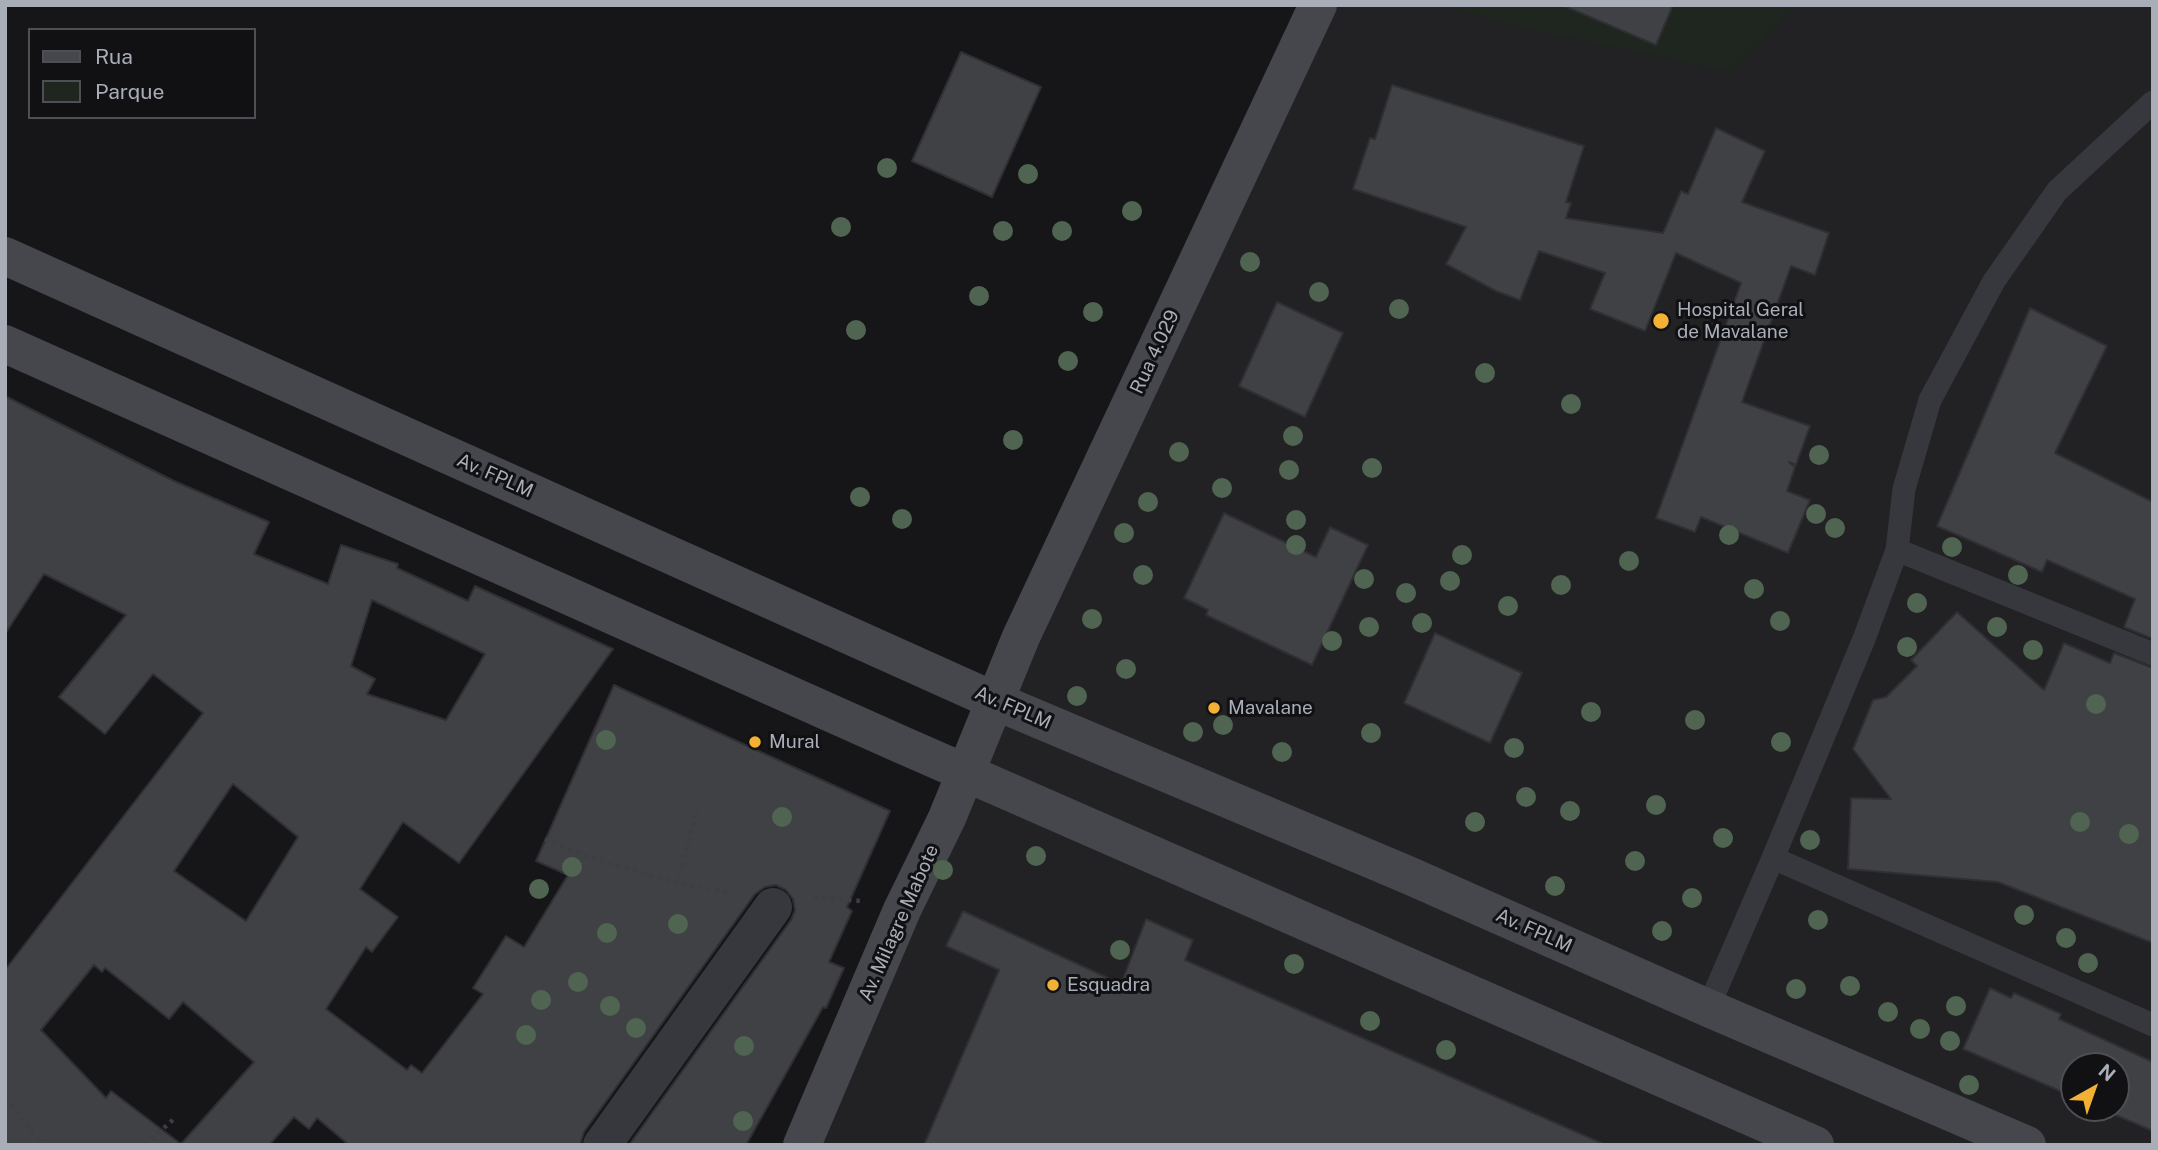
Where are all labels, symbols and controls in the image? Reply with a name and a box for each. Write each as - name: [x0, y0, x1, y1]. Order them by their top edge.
- legend: [28, 28, 256, 119]
- text: Rua: [95, 44, 133, 69]
- text: Parque: [95, 79, 164, 104]
- place label: Hospital Geral de Mavalane: [1677, 299, 1804, 343]
- street label: Rua 4.029: [1126, 306, 1184, 398]
- marker: Hospital Geral de Mavalane: [1651, 311, 1671, 331]
- street label: Av. FPLM: [453, 449, 537, 503]
- street label: Av. FPLM: [971, 682, 1055, 734]
- place label: Mavalane: [1228, 697, 1313, 719]
- marker: Mavalane: [1206, 700, 1222, 716]
- place label: Mural: [769, 731, 820, 753]
- marker: Mural: [747, 734, 763, 750]
- street label: Av. Milagre Mabote: [854, 841, 944, 1005]
- street label: Av. FPLM: [1492, 904, 1576, 958]
- place label: Esquadra: [1067, 974, 1150, 996]
- marker: Esquadra: [1045, 977, 1061, 993]
- north arrow: [2060, 1052, 2130, 1122]
- text: N: [2094, 1059, 2120, 1086]

